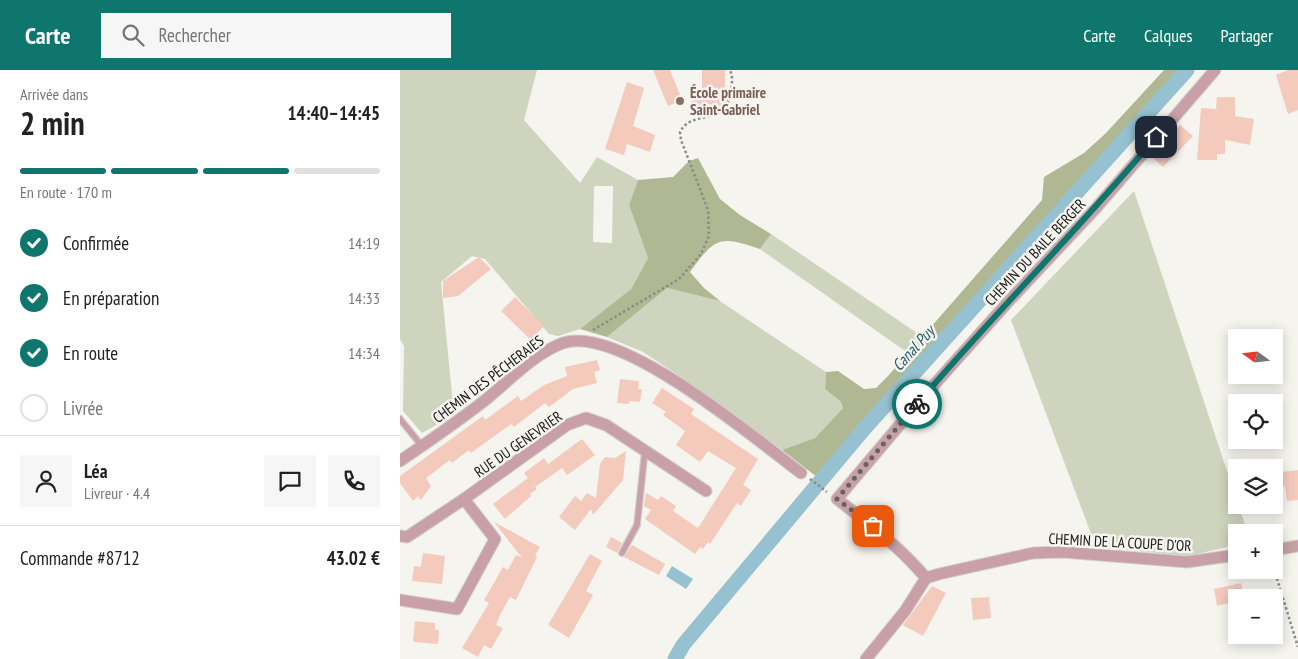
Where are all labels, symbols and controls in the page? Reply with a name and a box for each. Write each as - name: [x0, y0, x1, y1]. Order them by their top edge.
- search box: [101, 13, 451, 58]
- text: Carte: [25, 20, 71, 51]
- icon: search: [119, 21, 147, 49]
- text: Rechercher: [159, 23, 231, 47]
- text: Carte: [1083, 24, 1116, 47]
- text: Calques: [1144, 24, 1193, 47]
- text: Partager: [1221, 24, 1273, 47]
- place label: École primaire Saint-Gabriel: [690, 83, 766, 119]
- text: Arrivée dans: [20, 84, 88, 104]
- marker: École primaire Saint-Gabriel: [674, 95, 686, 107]
- text: 14:40–14:45: [287, 101, 380, 125]
- text: 2 min: [20, 102, 85, 144]
- pin: [1135, 116, 1177, 158]
- icon: home: [1142, 123, 1170, 151]
- text: En route · 170 m: [20, 182, 112, 202]
- street label: CHEMIN DU BAILE BERGER: [981, 195, 1089, 309]
- icon: check: [20, 229, 48, 257]
- text: Confirmée: [63, 231, 129, 255]
- text: 14:19: [348, 233, 380, 253]
- icon: check: [20, 284, 48, 312]
- text: En préparation: [63, 286, 159, 310]
- text: 14:33: [348, 288, 380, 308]
- water label: Canal Puy: [888, 320, 940, 375]
- north arrow: [1228, 329, 1282, 384]
- map controls: [1228, 329, 1283, 644]
- street label: CHEMIN DES PÊCHERAIES: [429, 331, 547, 427]
- icon: check: [20, 339, 48, 367]
- text: En route: [63, 341, 118, 365]
- text: 14:34: [348, 343, 380, 363]
- courier: [892, 379, 942, 429]
- icon: bike: [903, 390, 931, 418]
- button: locate: [1228, 394, 1283, 449]
- text: Livrée: [63, 396, 103, 420]
- street label: RUE DU GENEVRIER: [470, 407, 566, 481]
- button: person: [20, 455, 72, 507]
- button: chat: [264, 455, 316, 507]
- button: phone: [328, 455, 380, 507]
- text: Léa: [84, 459, 108, 483]
- button: layers: [1228, 459, 1283, 514]
- text: Livreur · 4.4: [84, 483, 150, 503]
- pin: [852, 505, 894, 547]
- icon: bag: [859, 512, 887, 540]
- button: +: [1228, 524, 1283, 579]
- street label: CHEMIN DE LA COUPE D'OR: [1048, 529, 1192, 555]
- text: Commande #8712: [20, 546, 140, 570]
- text: 43.02 €: [327, 546, 380, 570]
- button: −: [1228, 589, 1283, 644]

